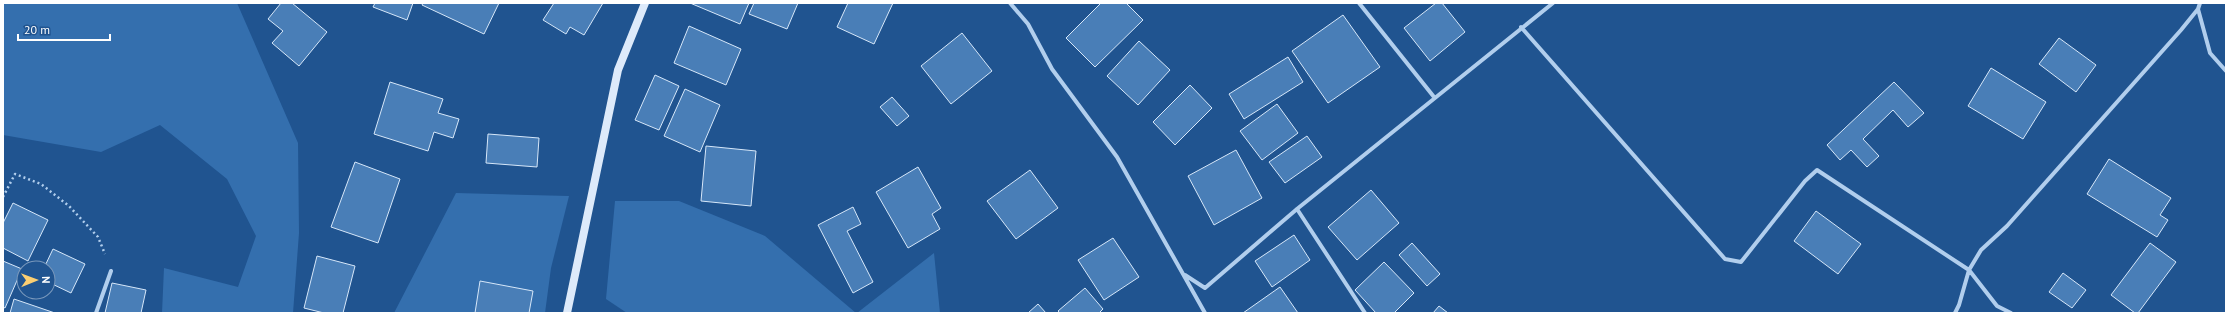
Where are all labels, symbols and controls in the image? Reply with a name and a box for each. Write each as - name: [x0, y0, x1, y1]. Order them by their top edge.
- scale bar: [18, 16, 110, 42]
- text: 20 m: [24, 22, 50, 37]
- north arrow: [16, 260, 56, 300]
- text: N: [39, 276, 53, 284]

